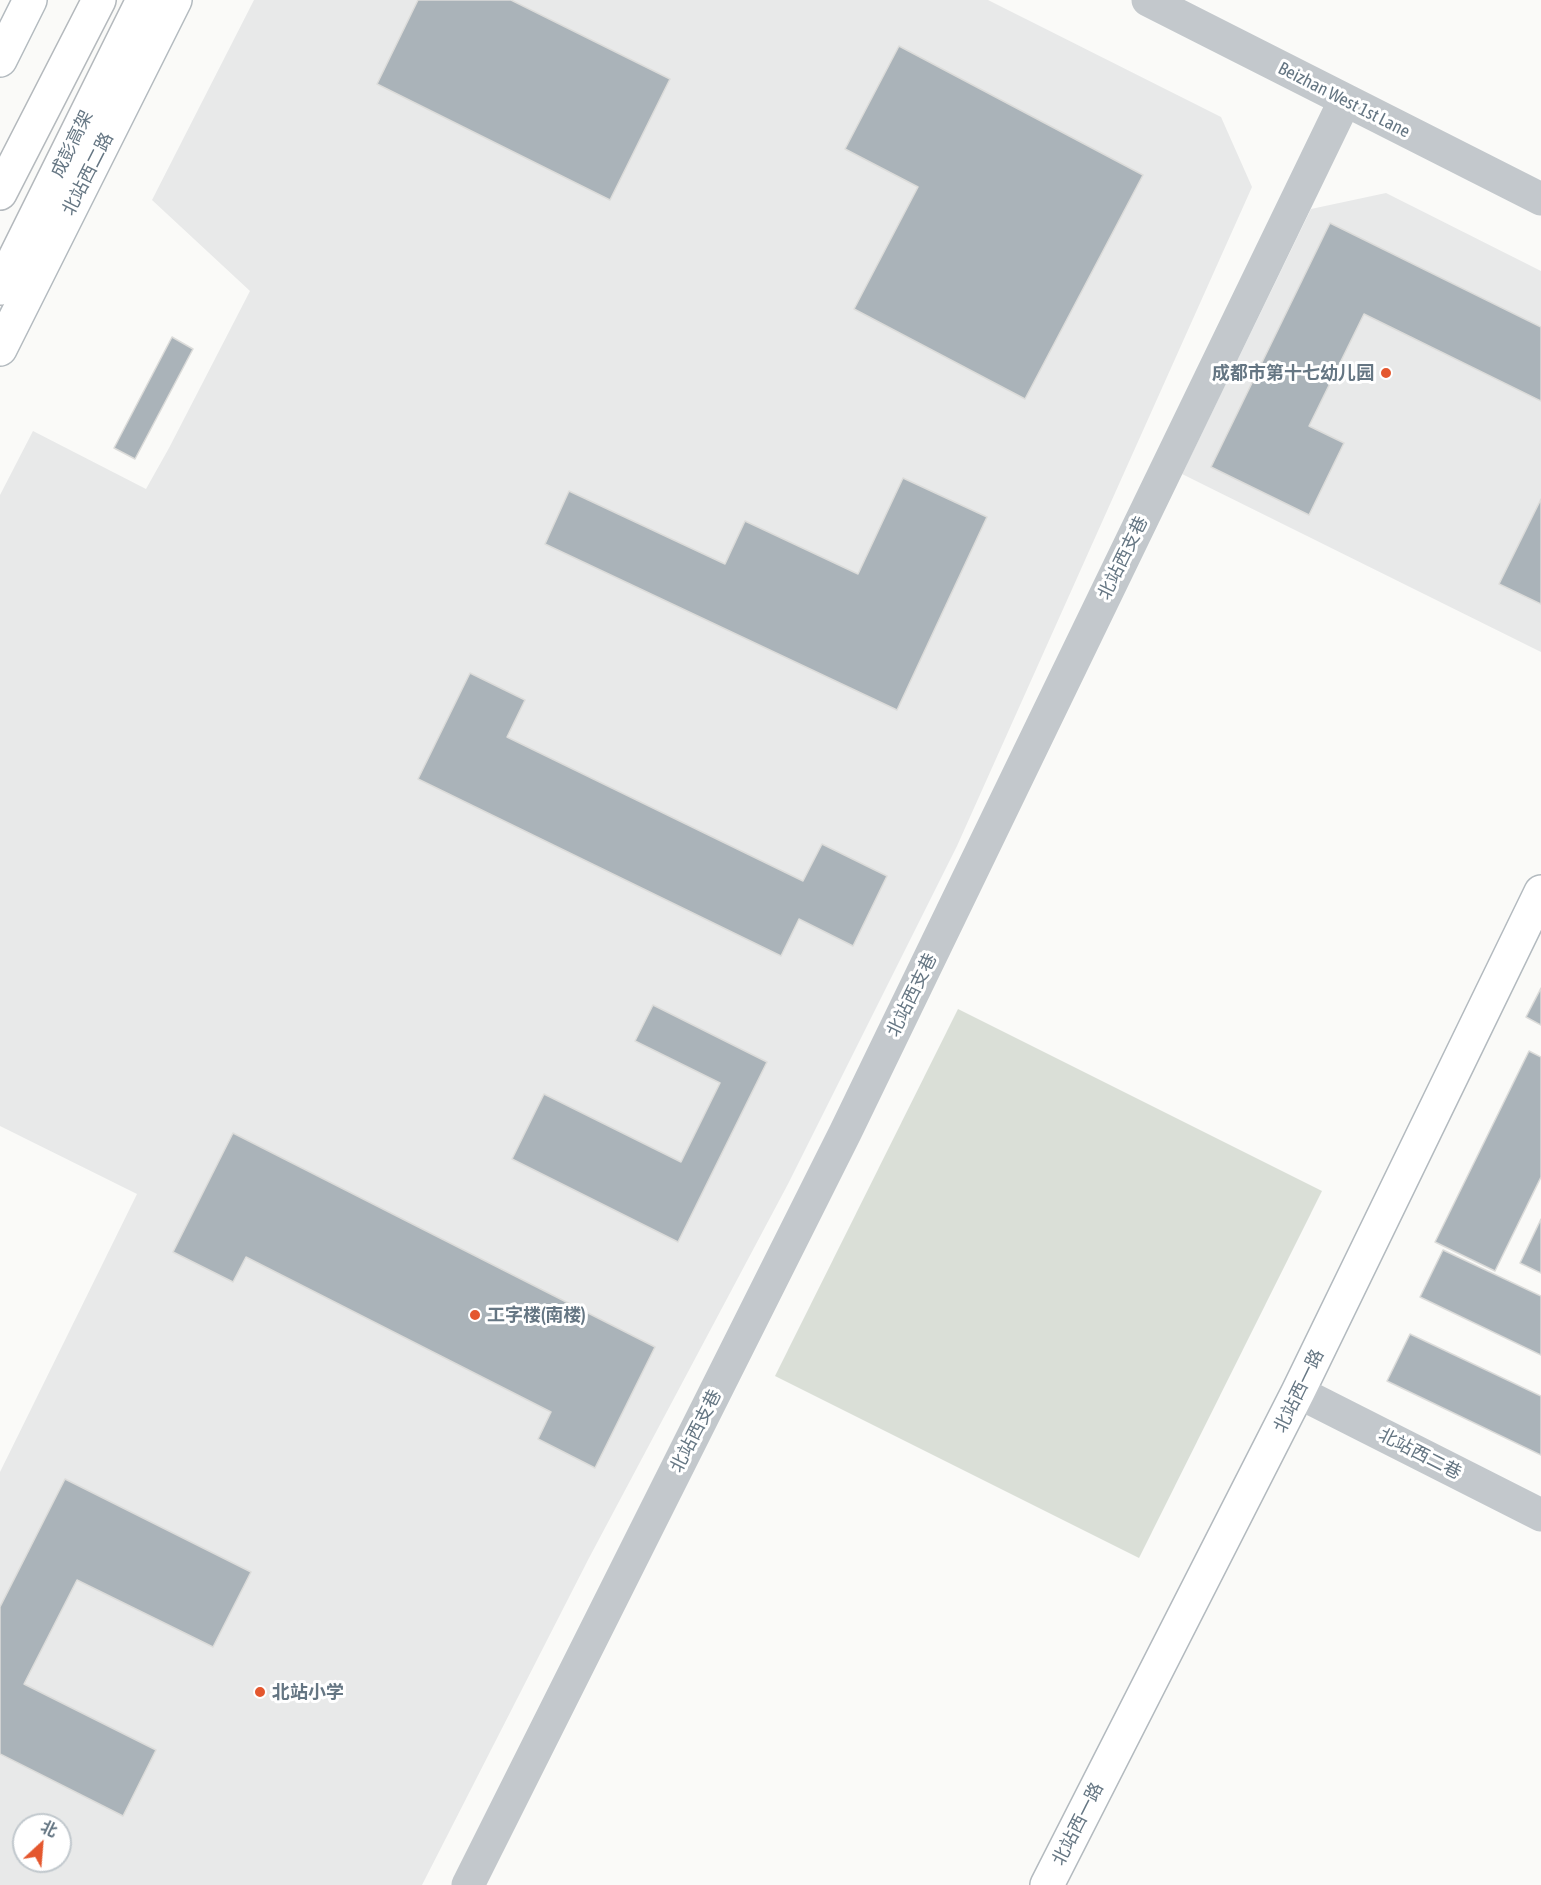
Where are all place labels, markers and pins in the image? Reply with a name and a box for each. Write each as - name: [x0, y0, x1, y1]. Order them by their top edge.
- place label: 成都市第十七幼儿园: [1212, 362, 1374, 384]
- marker: 成都市第十七幼儿园: [1379, 366, 1393, 380]
- place label: 工字楼(南楼): [487, 1304, 586, 1326]
- marker: 工字楼(南楼): [468, 1308, 482, 1322]
- place label: 北站小学: [272, 1681, 344, 1703]
- marker: 北站小学: [253, 1685, 267, 1699]

